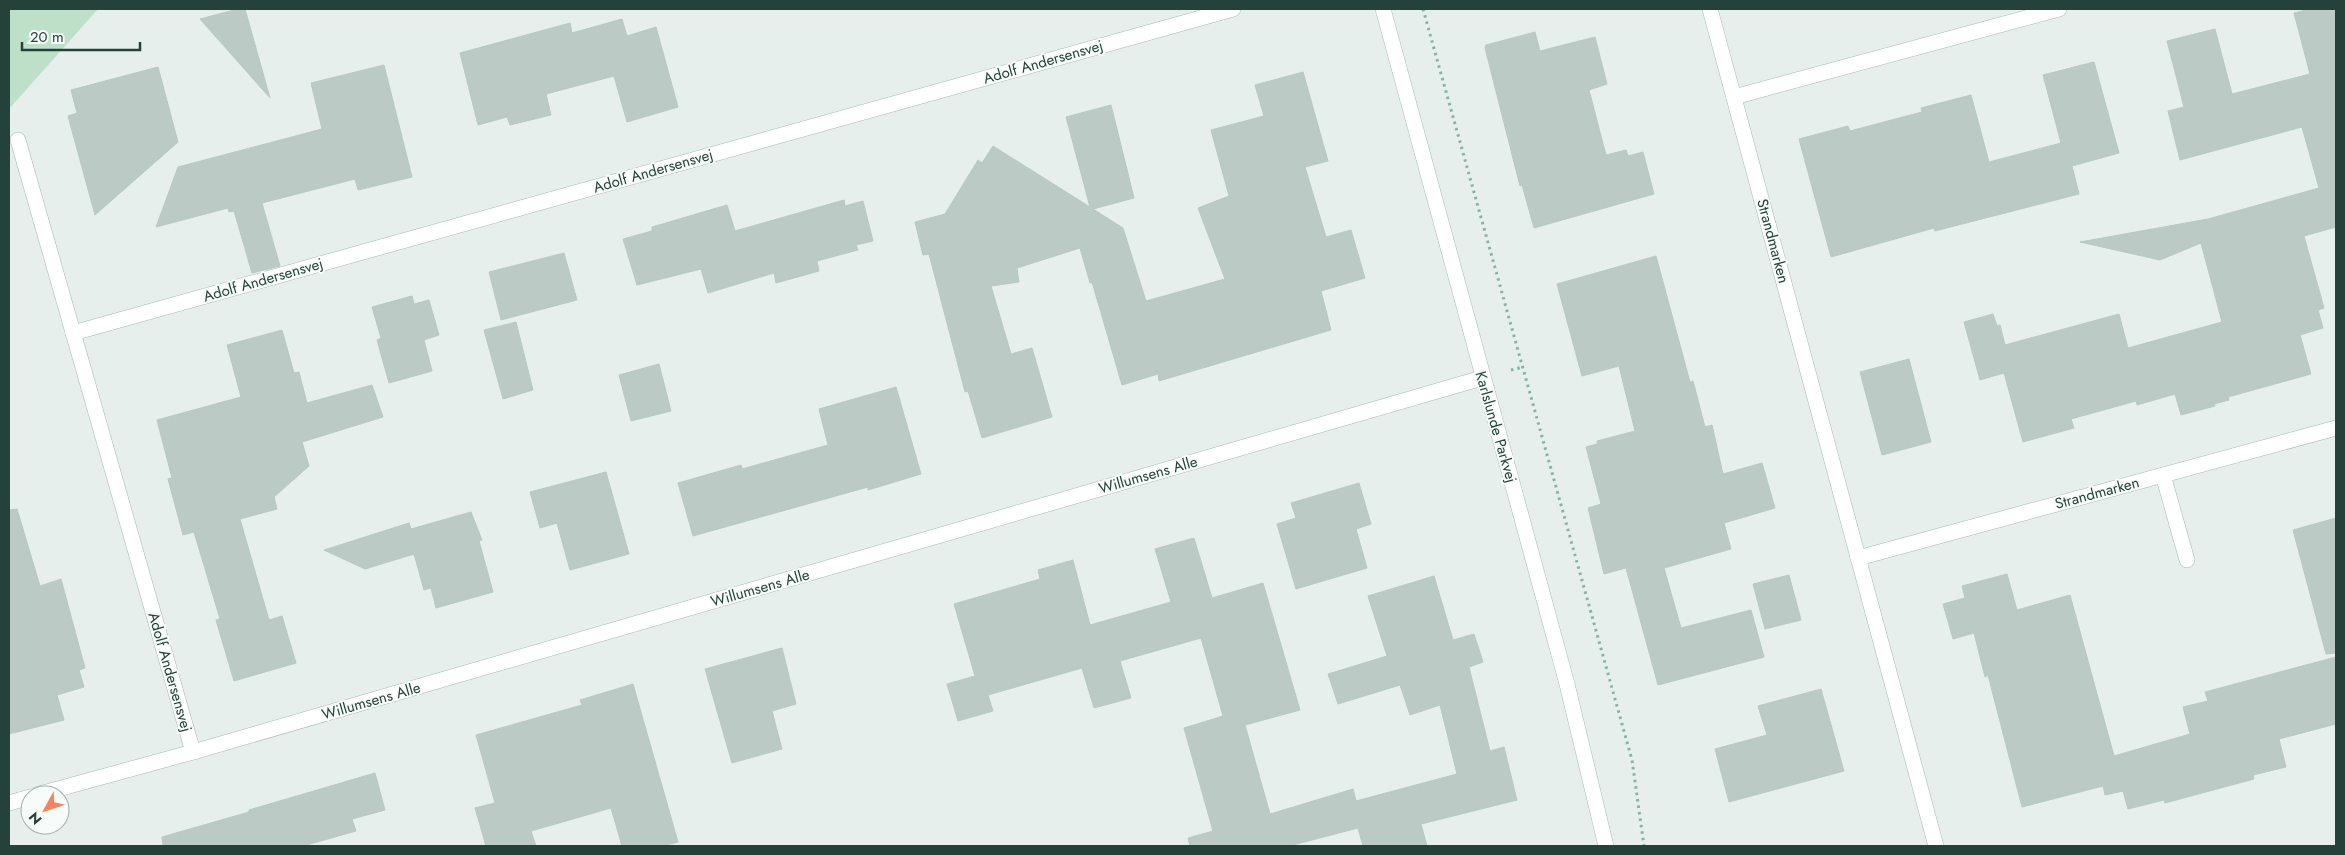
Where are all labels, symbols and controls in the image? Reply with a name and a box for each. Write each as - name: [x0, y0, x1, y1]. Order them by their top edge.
- scale bar: [22, 20, 140, 52]
- text: 20 m: [30, 26, 64, 48]
- street label: Adolf Andersensvej: [981, 34, 1105, 90]
- street label: Adolf Andersensvej: [591, 143, 715, 199]
- street label: Strandmarken: [1751, 196, 1795, 286]
- street label: Adolf Andersensvej: [201, 252, 325, 308]
- street label: Karlslunde Parkvej: [1470, 369, 1522, 485]
- street label: Willumsens Alle: [1096, 450, 1200, 500]
- street label: Strandmarken: [2052, 471, 2142, 515]
- street label: Willumsens Alle: [708, 563, 812, 613]
- street label: Adolf Andersensvej: [142, 610, 198, 734]
- street label: Willumsens Alle: [319, 676, 423, 726]
- north arrow: [20, 785, 70, 835]
- text: N: [24, 808, 46, 829]

